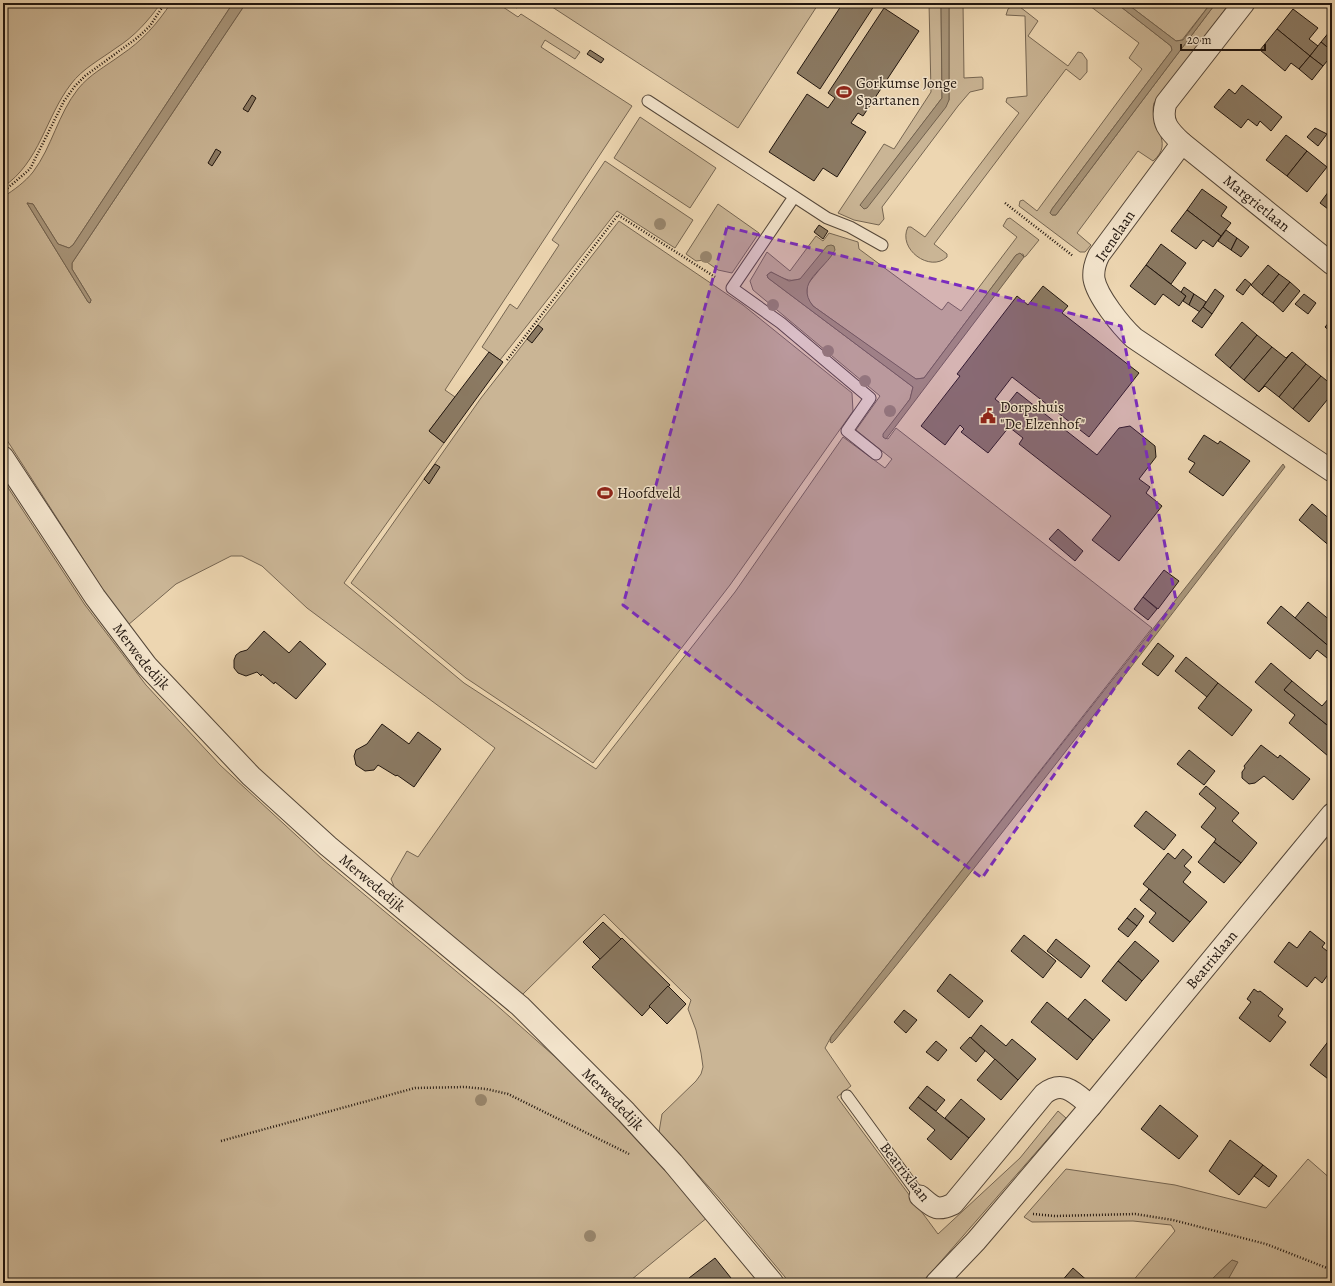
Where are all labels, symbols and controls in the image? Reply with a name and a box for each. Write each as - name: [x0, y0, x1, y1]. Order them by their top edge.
- scale bar: [1181, 26, 1265, 52]
- text: 20 m: [1187, 32, 1211, 48]
- place label: Gorkumse Jonge Spartanen: [856, 73, 957, 110]
- sports icon: Gorkumse Jonge Spartanen: [835, 83, 853, 101]
- street label: Margrietlaan: [1219, 170, 1294, 236]
- street label: Irenelaan: [1090, 206, 1140, 266]
- place label: Dorpshuis "De Elzenhof": [1000, 397, 1085, 434]
- public building icon: Dorpshuis "De Elzenhof": [979, 407, 997, 425]
- place label: Hoofdveld: [617, 483, 682, 503]
- sports icon: Hoofdveld: [596, 484, 614, 502]
- street label: Merwededijk: [108, 619, 175, 695]
- street label: Merwededijk: [335, 849, 410, 917]
- street label: Beatrixlaan: [1182, 926, 1242, 993]
- street label: Merwededijk: [578, 1064, 649, 1135]
- street label: Beatrixlaan: [875, 1138, 935, 1206]

